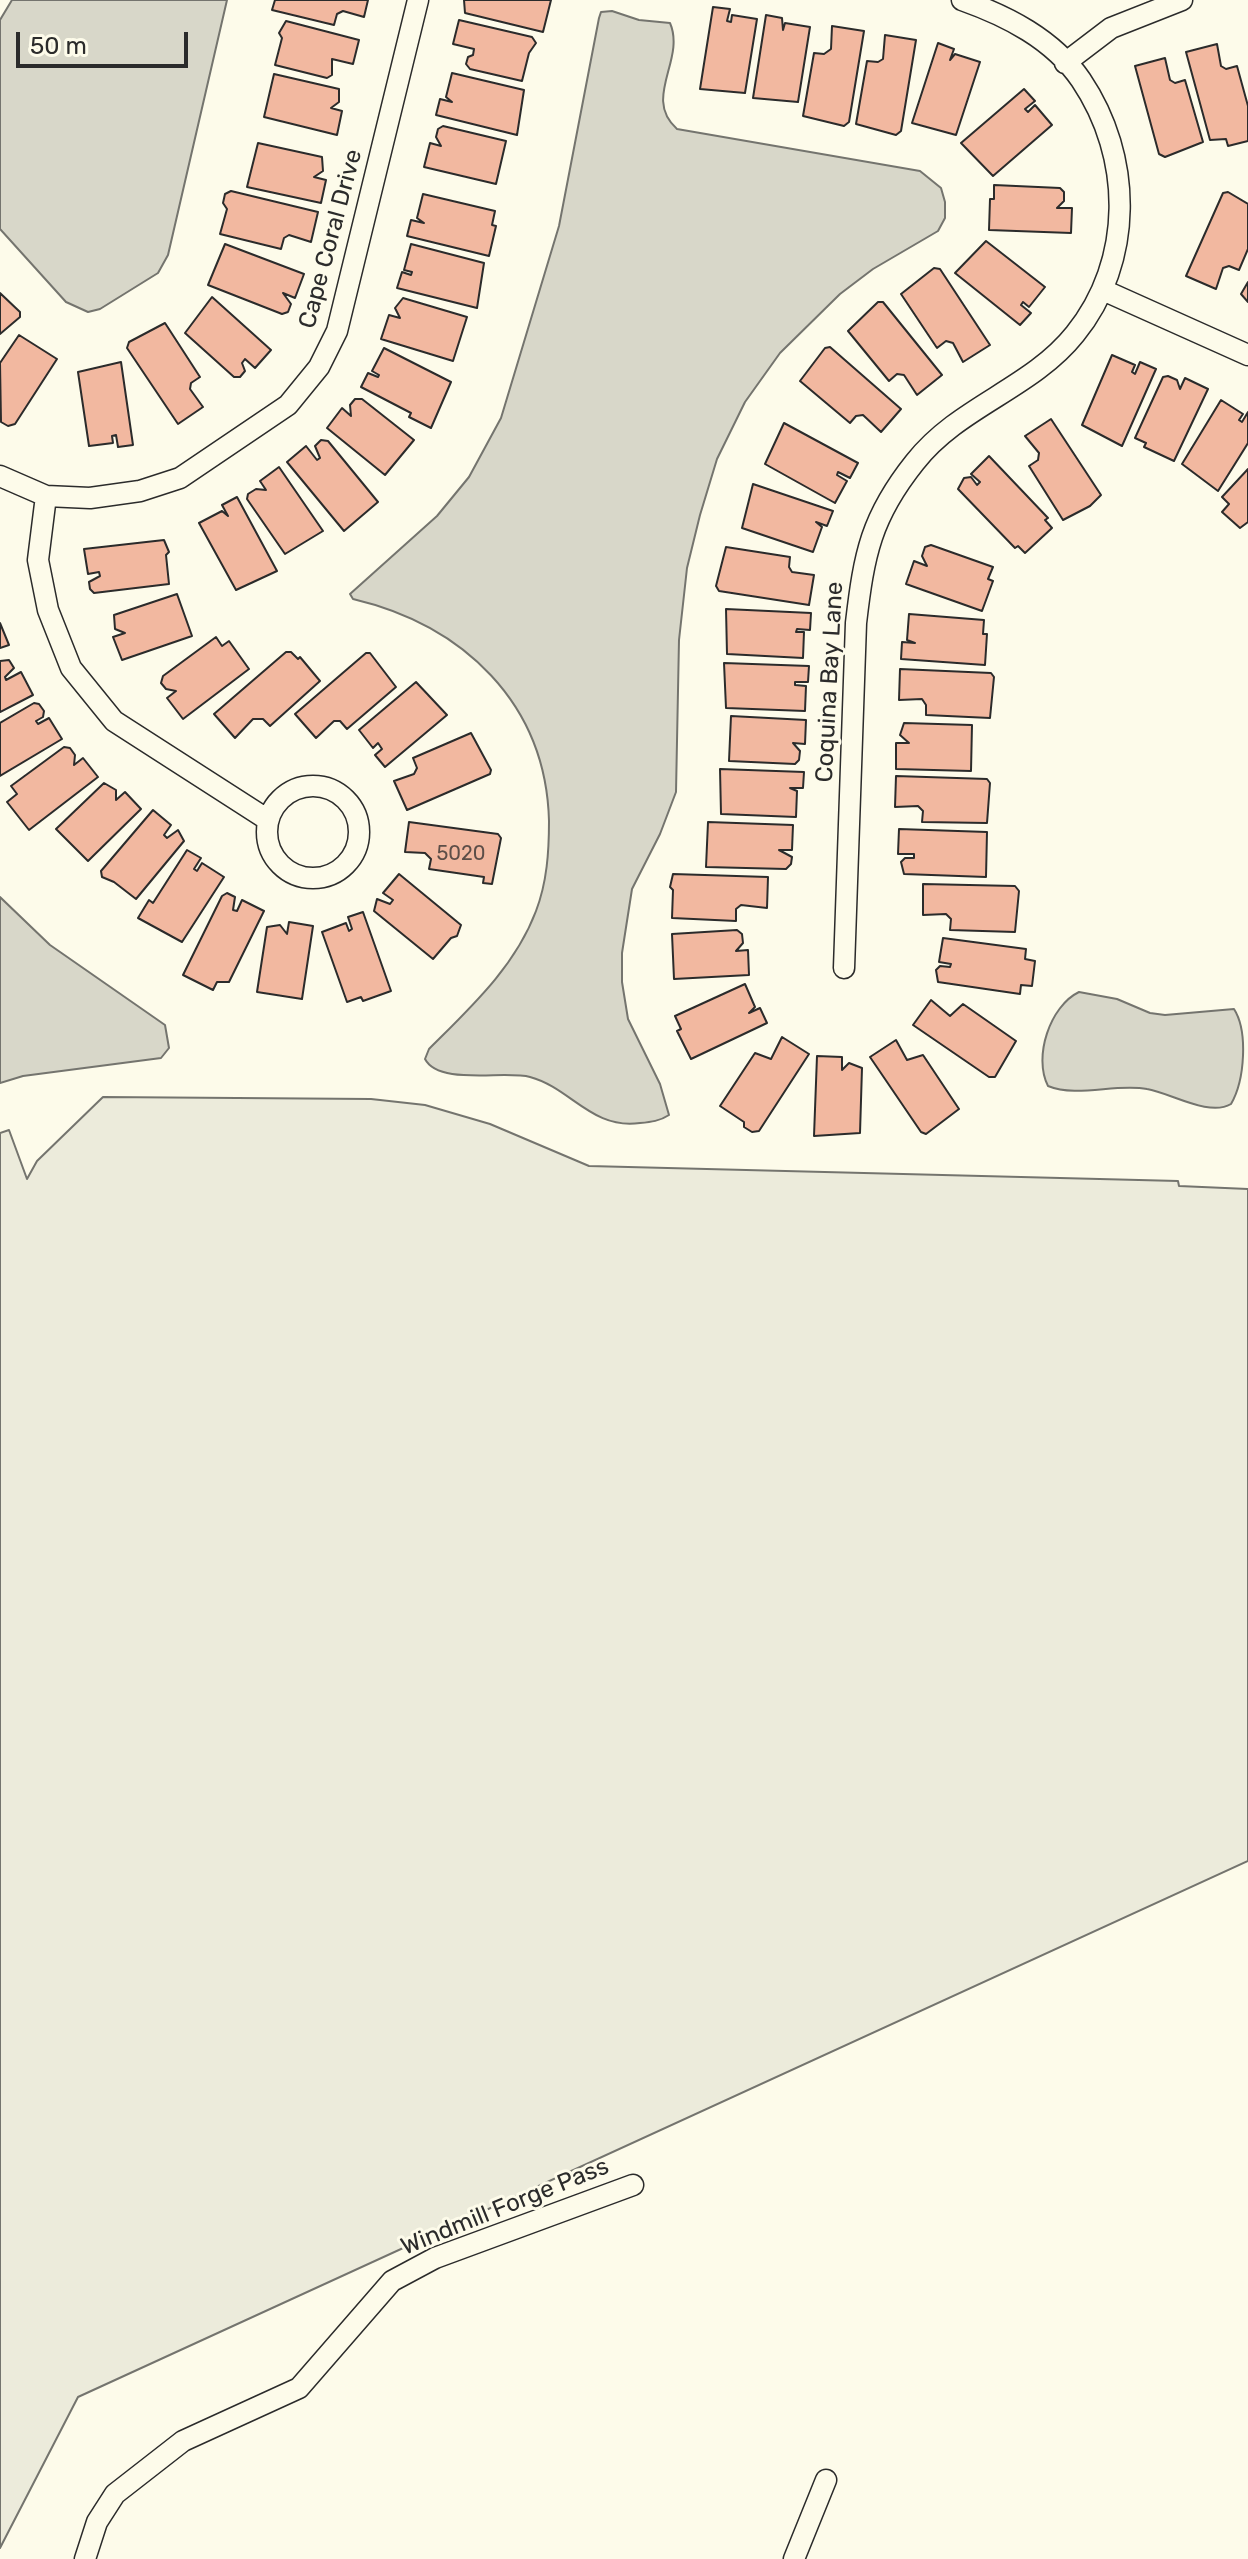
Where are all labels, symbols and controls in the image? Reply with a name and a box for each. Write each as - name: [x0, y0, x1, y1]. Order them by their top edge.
- scale bar: [20, 16, 192, 66]
- text: 50 m: [30, 32, 87, 60]
- street label: Cape Coral Drive: [293, 146, 369, 332]
- street label: Coquina Bay Lane: [810, 581, 850, 783]
- house number: 5020: [436, 842, 486, 866]
- street label: Windmill Forge Pass: [397, 2152, 613, 2262]

